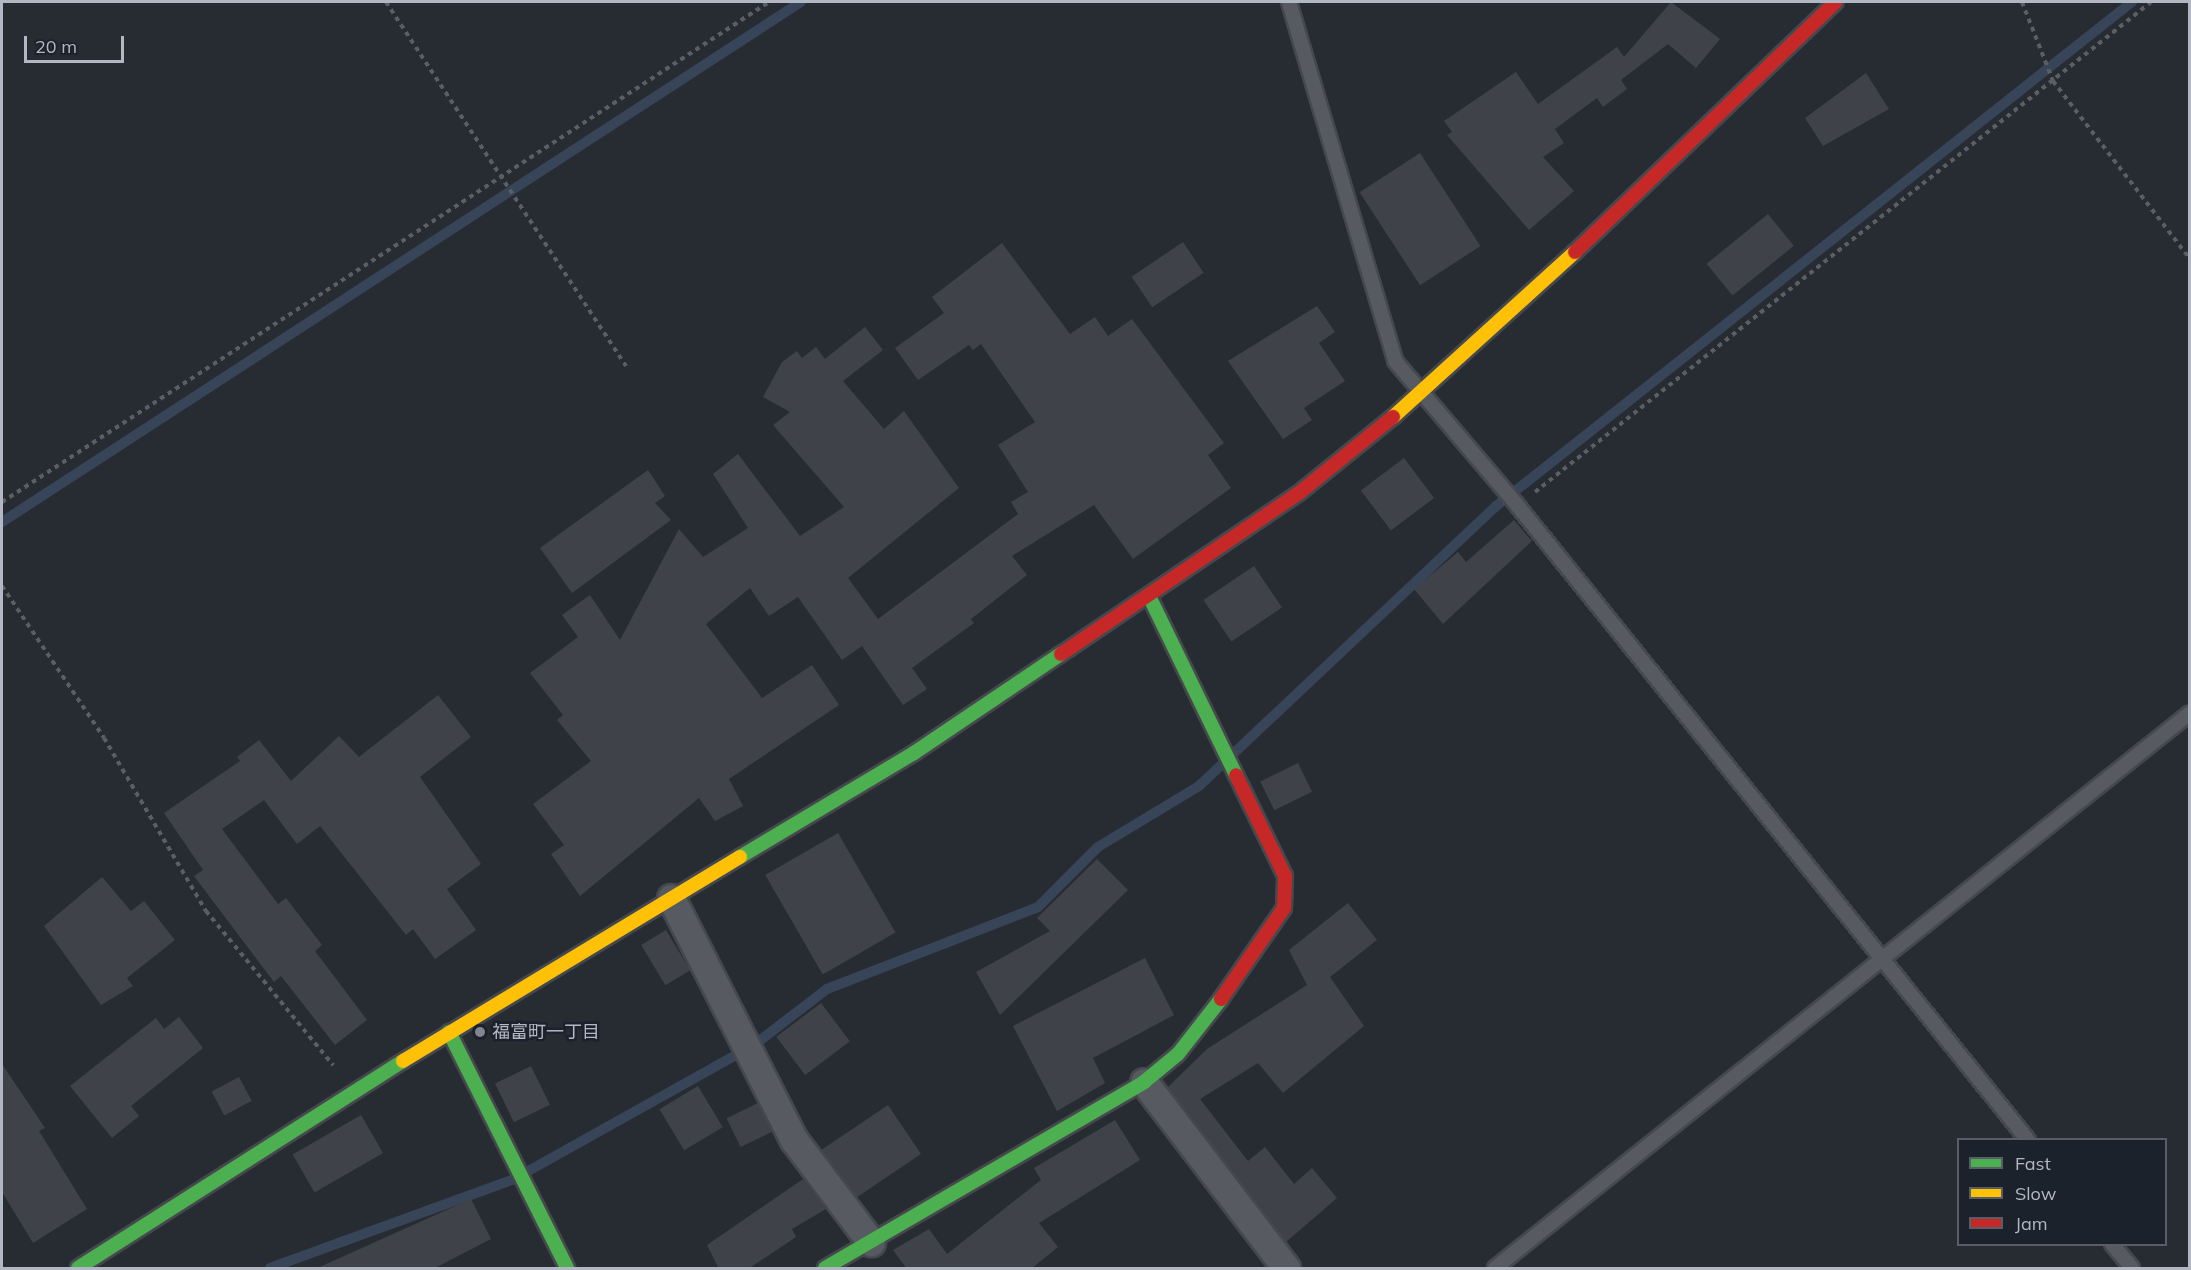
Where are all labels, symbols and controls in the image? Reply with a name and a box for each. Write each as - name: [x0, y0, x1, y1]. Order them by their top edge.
- scale bar: [27, 24, 128, 62]
- text: 20 m: [35, 35, 77, 58]
- place label: 福富町一丁目: [492, 1021, 600, 1043]
- marker: 福富町一丁目: [473, 1025, 487, 1039]
- legend: [1957, 1138, 2167, 1246]
- text: Fast: [2015, 1152, 2051, 1175]
- text: Slow: [2015, 1182, 2056, 1205]
- text: Jam: [2015, 1212, 2048, 1235]

